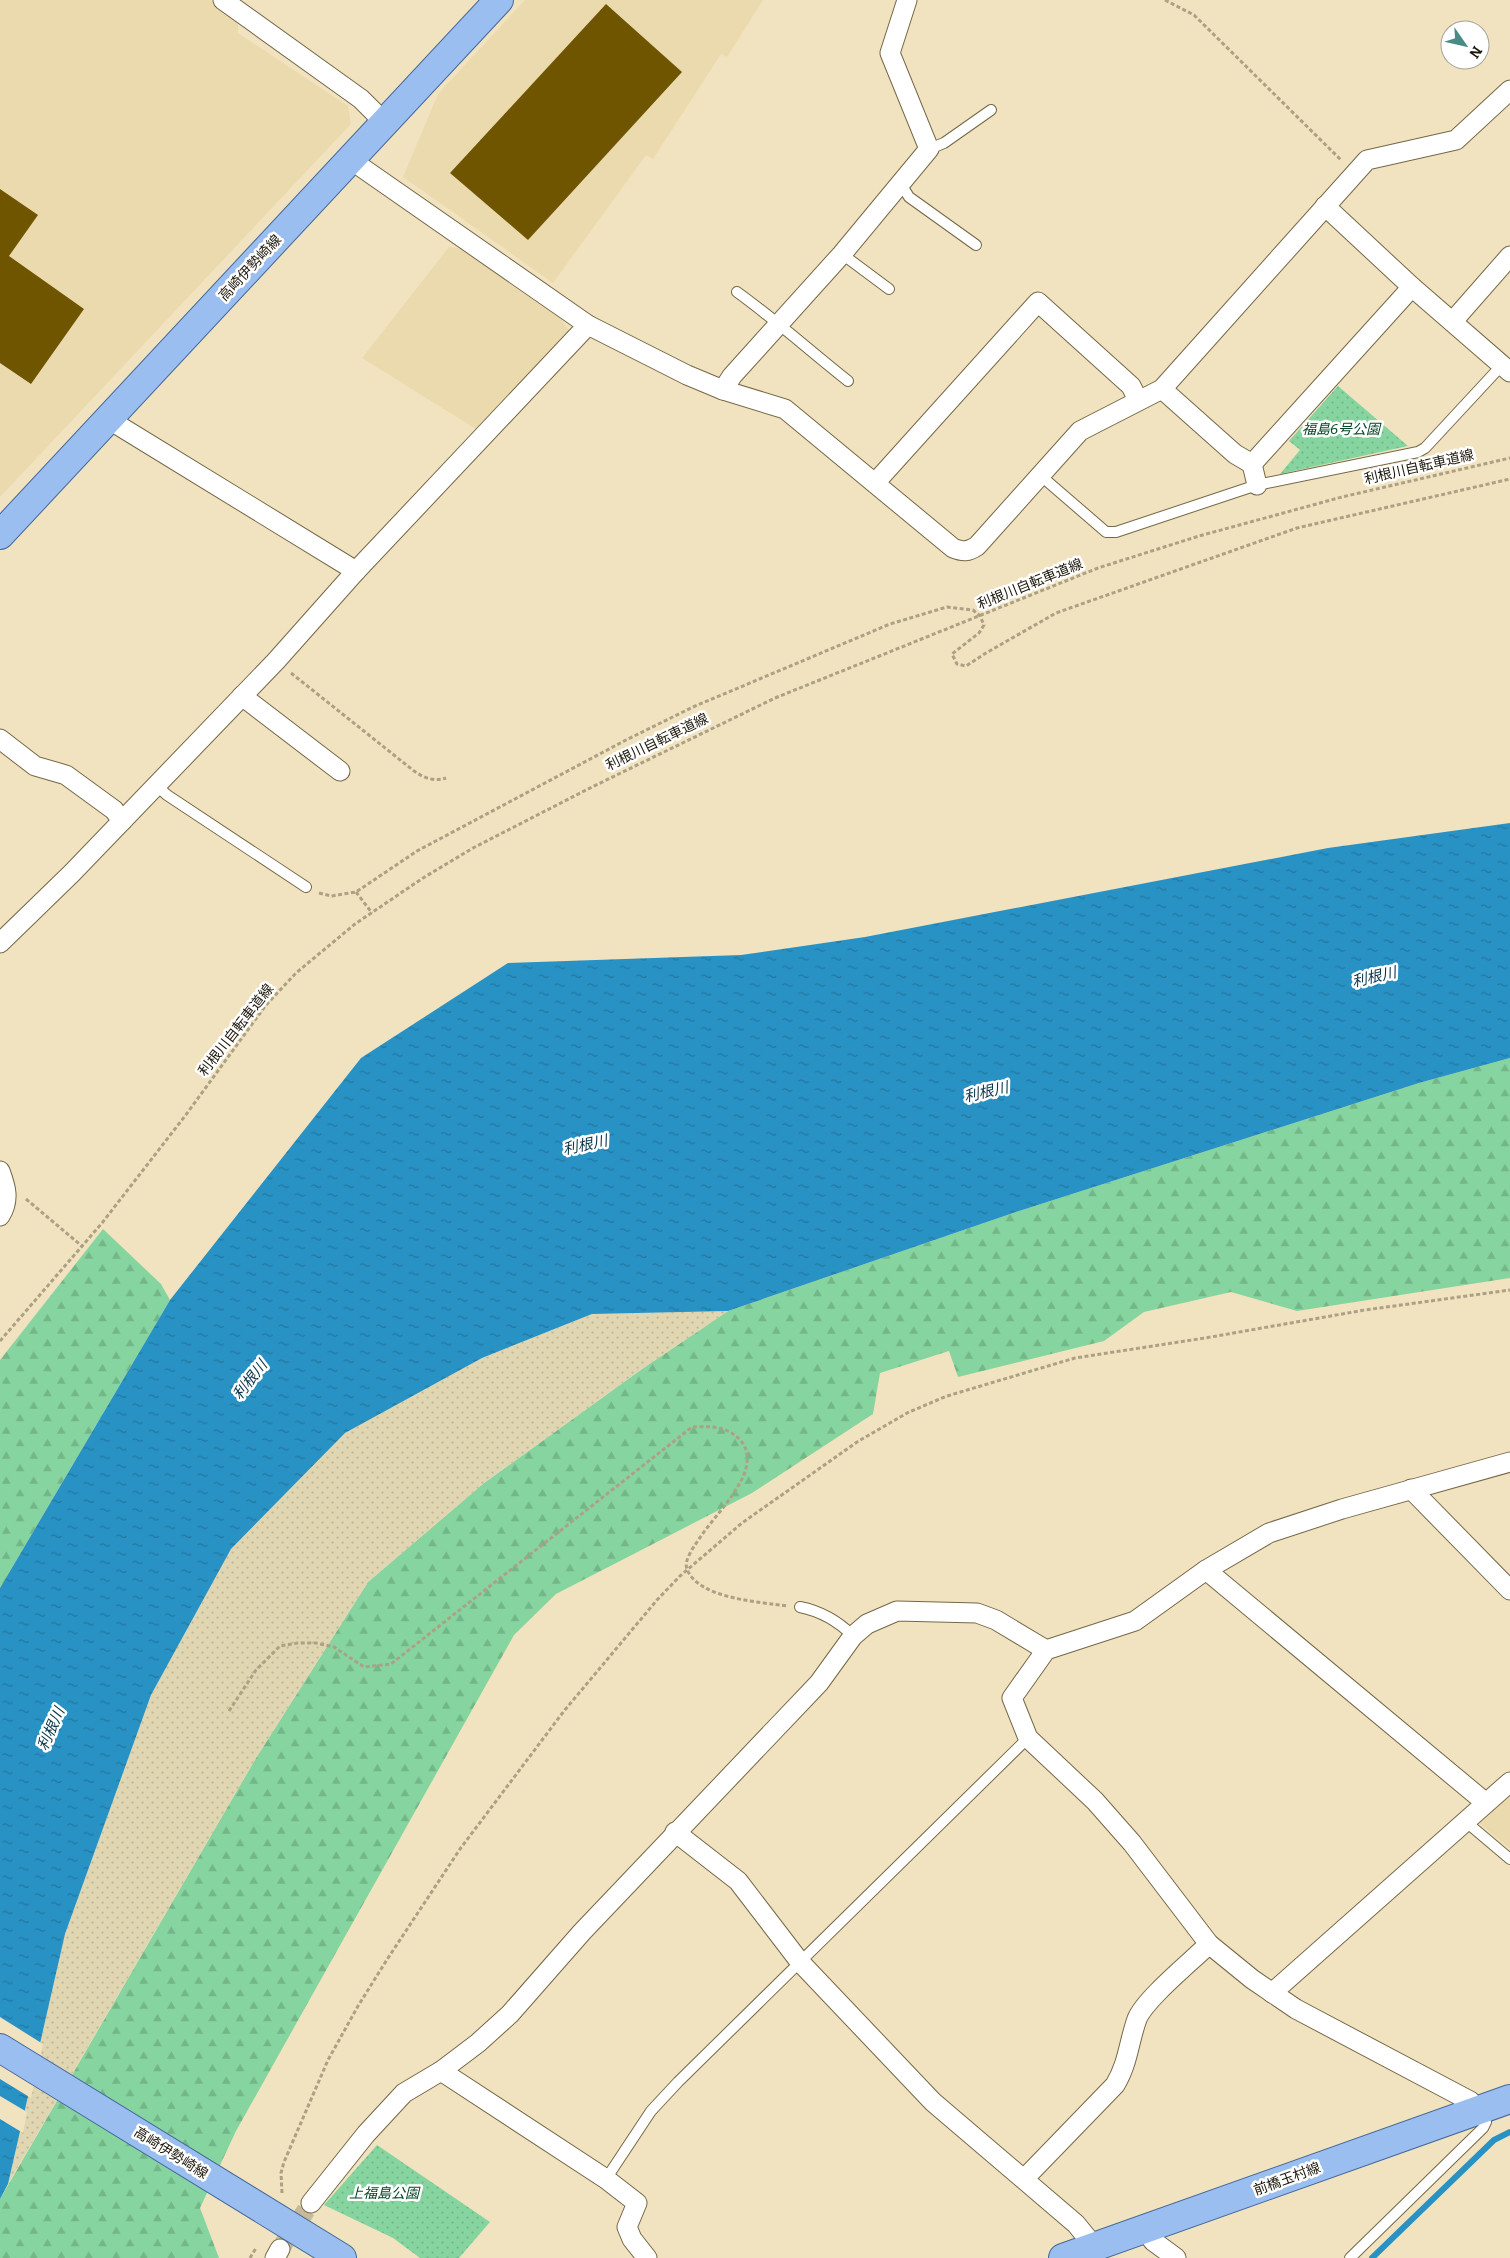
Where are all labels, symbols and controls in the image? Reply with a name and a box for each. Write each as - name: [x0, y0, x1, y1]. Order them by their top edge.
- north arrow: [1440, 20, 1490, 70]
- text: N: [1465, 43, 1485, 61]
- street label: 高崎伊勢崎線: [215, 231, 285, 305]
- park label: 福島6号公園: [1302, 421, 1382, 438]
- street label: 利根川自転車道線: [1363, 446, 1475, 488]
- street label: 利根川自転車道線: [975, 555, 1085, 613]
- street label: 利根川自転車道線: [603, 710, 711, 774]
- water label: 利根川: [1350, 963, 1400, 991]
- street label: 利根川自転車道線: [195, 981, 277, 1079]
- water label: 利根川: [962, 1078, 1012, 1106]
- water label: 利根川: [561, 1131, 611, 1158]
- water label: 利根川: [229, 1355, 272, 1403]
- water label: 利根川: [34, 1703, 69, 1753]
- street label: 高崎伊勢崎線: [131, 2124, 211, 2182]
- street label: 前橋玉村線: [1251, 2159, 1323, 2199]
- park label: 上福島公園: [349, 2185, 421, 2202]

